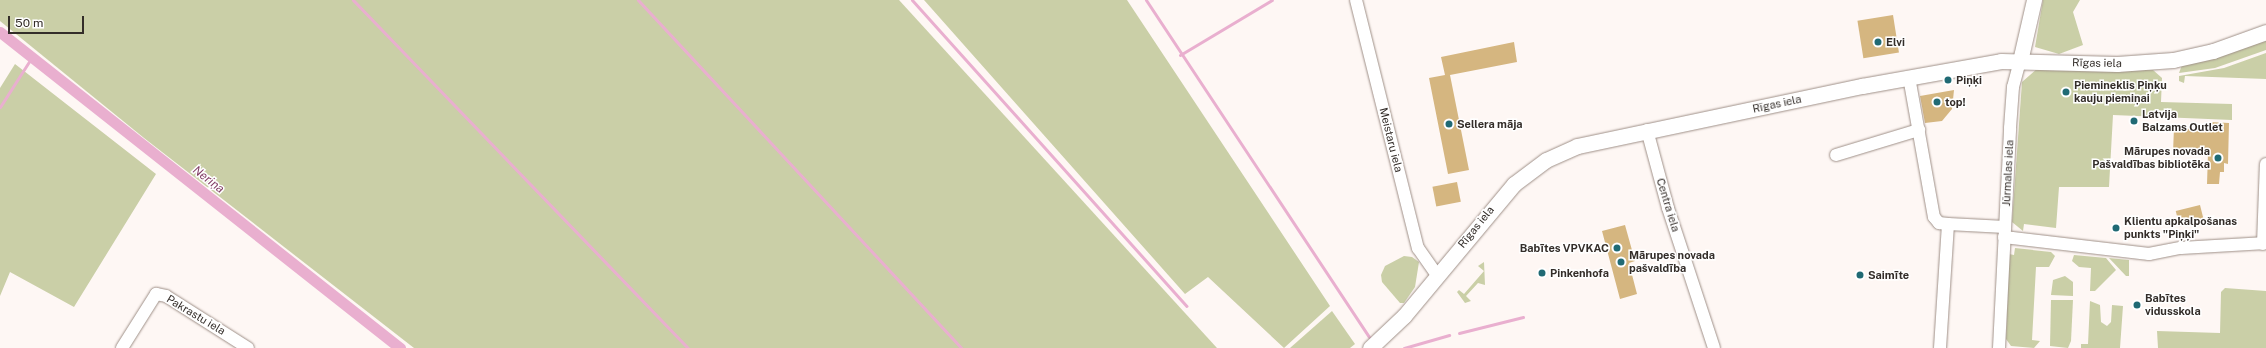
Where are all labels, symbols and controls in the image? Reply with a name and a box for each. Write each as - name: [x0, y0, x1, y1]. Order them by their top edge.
- scale bar: [10, 8, 86, 34]
- text: 50 m: [15, 16, 43, 30]
- place label: Elvi: [1886, 35, 1905, 49]
- marker: Elvi: [1873, 37, 1883, 47]
- street label: Rīgas iela: [2072, 56, 2122, 70]
- place label: Piņķi: [1956, 73, 1982, 87]
- marker: Piņķi: [1943, 75, 1953, 85]
- place label: Piemineklis Piņķu kauju piemiņai: [2074, 79, 2167, 105]
- marker: Piemineklis Piņķu kauju piemiņai: [2061, 87, 2071, 97]
- street label: Rīgas iela: [1751, 92, 1803, 116]
- place label: top!: [1945, 95, 1966, 109]
- marker: top!: [1932, 97, 1942, 107]
- street label: Meistaru iela: [1377, 106, 1405, 174]
- place label: Latvija Balzams Outlet: [2142, 108, 2223, 134]
- marker: Latvija Balzams Outlet: [2129, 116, 2139, 126]
- place label: Sellera māja: [1457, 117, 1523, 131]
- marker: Sellera māja: [1444, 119, 1454, 129]
- street label: Jūrmalas iela: [2000, 139, 2016, 207]
- place label: Mārupes novada Pašvaldības bibliotēka: [2092, 145, 2210, 171]
- marker: Mārupes novada Pašvaldības bibliotēka: [2213, 153, 2223, 163]
- water label: Neriņa: [189, 163, 227, 197]
- street label: Centra iela: [1654, 177, 1682, 233]
- street label: Rīgas iela: [1455, 204, 1497, 250]
- place label: Klientu apkalpošanas punkts "Piņķi": [2124, 215, 2237, 241]
- marker: Klientu apkalpošanas punkts "Piņķi": [2111, 223, 2121, 233]
- place label: Babītes VPVKAC: [1519, 241, 1609, 255]
- marker: Babītes VPVKAC: [1612, 243, 1622, 253]
- place label: Mārupes novada pašvaldība: [1629, 249, 1715, 275]
- marker: Mārupes novada pašvaldība: [1616, 257, 1626, 267]
- place label: Pinkenhofa: [1550, 266, 1609, 280]
- marker: Pinkenhofa: [1537, 268, 1547, 278]
- place label: Saimīte: [1868, 268, 1909, 282]
- marker: Saimīte: [1855, 270, 1865, 280]
- street label: Pakrastu iela: [164, 292, 228, 338]
- place label: Babītes vidusskola: [2145, 292, 2201, 318]
- marker: Babītes vidusskola: [2132, 300, 2142, 310]

